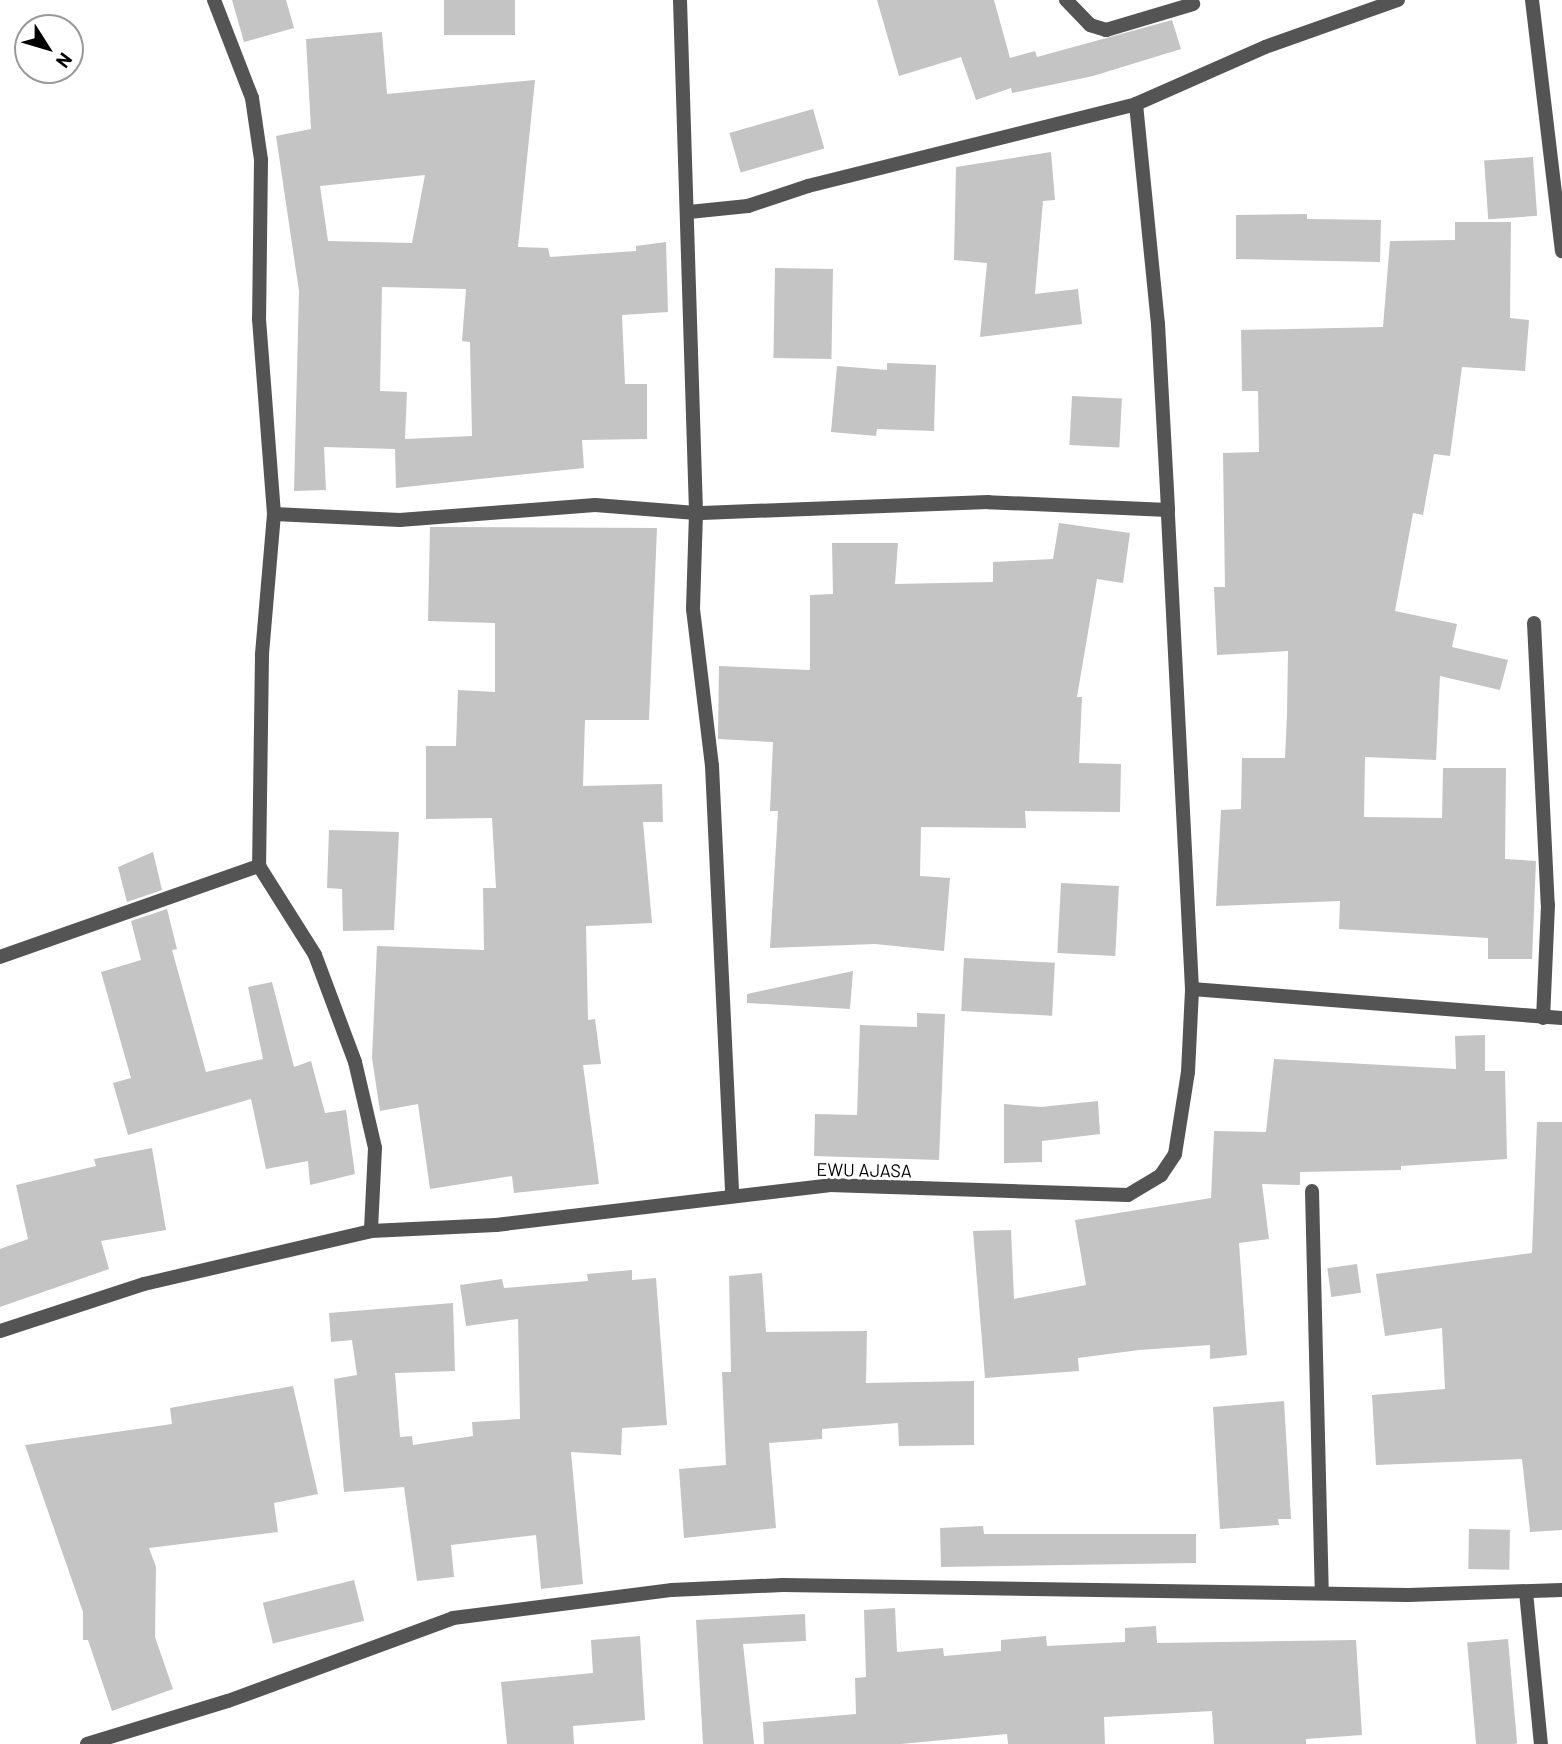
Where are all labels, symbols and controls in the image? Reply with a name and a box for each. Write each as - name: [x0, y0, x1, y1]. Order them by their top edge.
- north arrow: [14, 14, 84, 84]
- text: N: [52, 49, 78, 73]
- street label: EWU AJASA: [816, 1158, 912, 1182]

